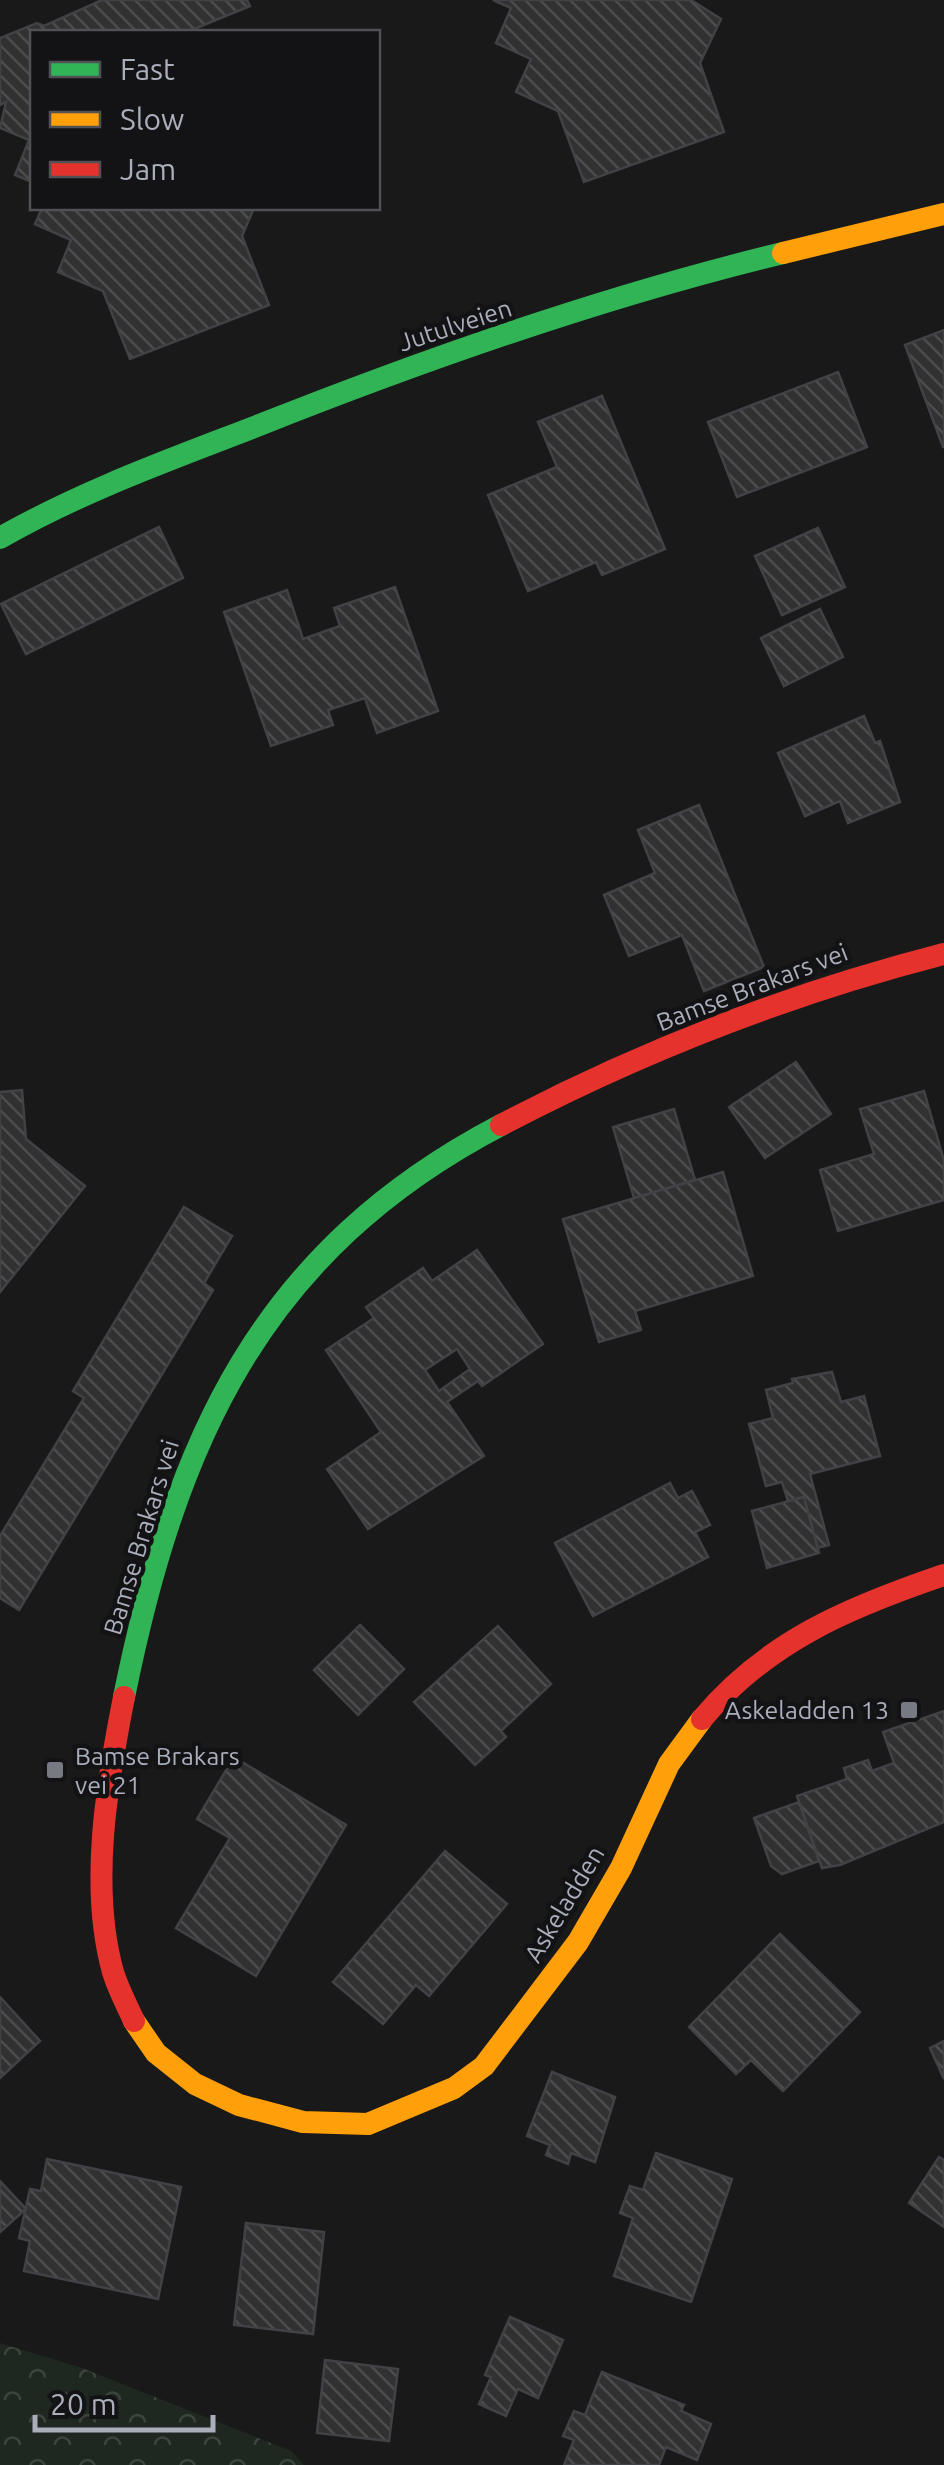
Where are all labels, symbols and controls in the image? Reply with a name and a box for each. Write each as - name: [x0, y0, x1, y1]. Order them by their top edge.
- legend: [30, 30, 380, 210]
- text: Fast: [120, 52, 175, 86]
- text: Slow: [120, 102, 184, 136]
- text: Jam: [120, 152, 176, 186]
- street label: Jutulveien: [395, 294, 515, 356]
- street label: Bamse Brakars vei: [653, 938, 851, 1036]
- street label: Bamse Brakars vei: [98, 1436, 184, 1638]
- place label: Askeladden 13: [725, 1696, 889, 1724]
- marker: Askeladden 13: [898, 1699, 920, 1721]
- place label: Bamse Brakars vei 21: [75, 1742, 240, 1799]
- marker: Bamse Brakars vei 21: [44, 1759, 66, 1781]
- street label: Askeladden: [518, 1841, 610, 1967]
- scale bar: [35, 2370, 212, 2432]
- text: 20 m: [50, 2387, 117, 2421]

